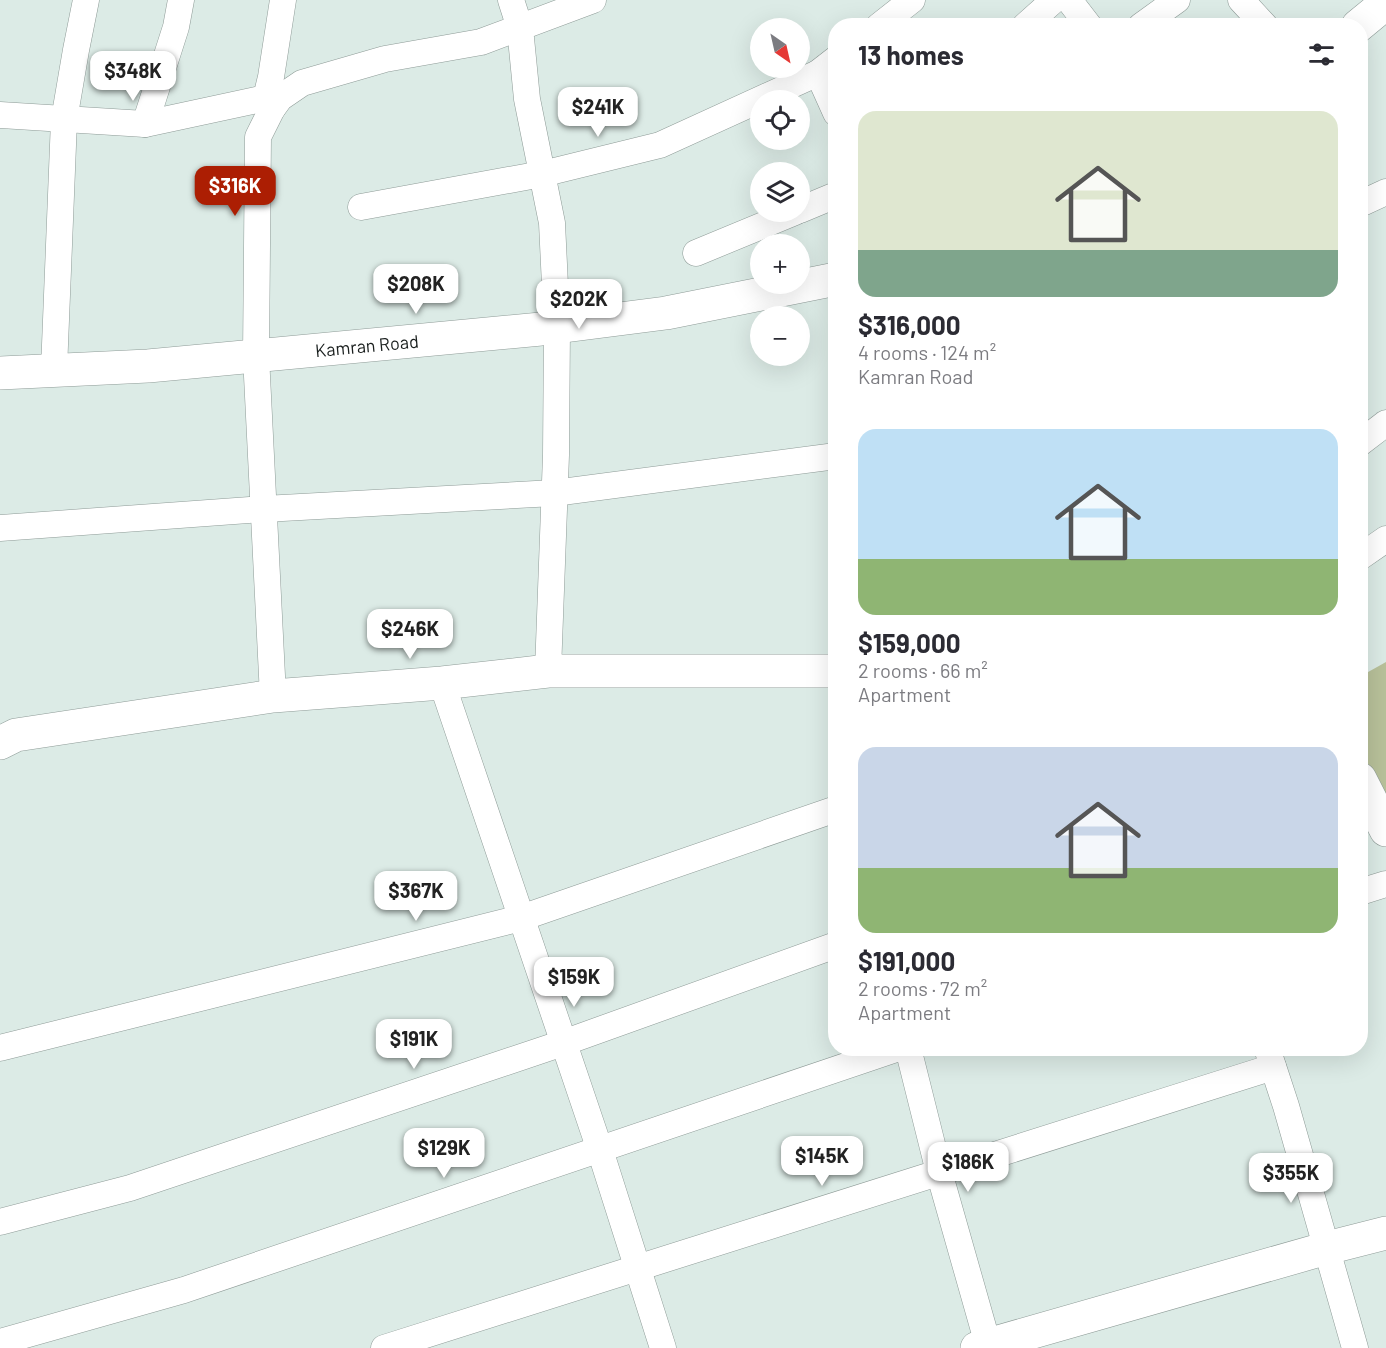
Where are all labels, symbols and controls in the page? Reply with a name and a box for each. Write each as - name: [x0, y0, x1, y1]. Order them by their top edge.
- north arrow: [750, 18, 810, 78]
- map controls: [750, 18, 810, 366]
- icon: filters: [1305, 38, 1338, 71]
- text: 13 homes: [858, 39, 964, 70]
- pin: $348K: [91, 51, 175, 102]
- text: $348K: [104, 58, 162, 82]
- pin: $241K: [556, 87, 640, 138]
- button: locate: [750, 90, 810, 150]
- text: $241K: [572, 94, 624, 118]
- icon: home: [1044, 150, 1152, 258]
- button: layers: [750, 162, 810, 222]
- pin: $316K: [193, 166, 277, 217]
- text: $316K: [209, 173, 261, 197]
- button: +: [750, 234, 810, 294]
- pin: $208K: [374, 264, 458, 315]
- text: $208K: [387, 271, 445, 295]
- pin: $202K: [537, 279, 621, 330]
- text: $202K: [550, 286, 608, 310]
- button: −: [750, 306, 810, 366]
- text: $316,000: [858, 309, 961, 340]
- street label: Kamran Road: [314, 330, 420, 361]
- text: 4 rooms · 124 m²: [858, 340, 996, 364]
- text: Kamran Road: [858, 364, 973, 388]
- icon: home: [1044, 468, 1152, 576]
- pin: $246K: [368, 609, 452, 660]
- text: $246K: [381, 616, 439, 640]
- text: $159,000: [858, 627, 961, 658]
- text: 2 rooms · 66 m²: [858, 658, 988, 682]
- text: Apartment: [858, 682, 951, 706]
- icon: home: [1044, 786, 1152, 894]
- pin: $367K: [374, 871, 458, 922]
- text: $367K: [388, 878, 444, 902]
- text: $191,000: [858, 945, 955, 976]
- pin: $159K: [532, 957, 616, 1008]
- text: $159K: [548, 964, 600, 988]
- text: 2 rooms · 72 m²: [858, 976, 987, 1000]
- text: Apartment: [858, 1000, 951, 1024]
- pin: $191K: [372, 1019, 456, 1070]
- text: $191K: [390, 1026, 438, 1050]
- pin: $129K: [402, 1128, 486, 1179]
- text: $129K: [418, 1135, 470, 1159]
- pin: $145K: [780, 1136, 864, 1187]
- pin: $186K: [926, 1142, 1010, 1193]
- text: $145K: [795, 1143, 849, 1167]
- text: $186K: [942, 1149, 994, 1173]
- pin: $355K: [1249, 1153, 1333, 1204]
- text: $355K: [1263, 1160, 1319, 1184]

